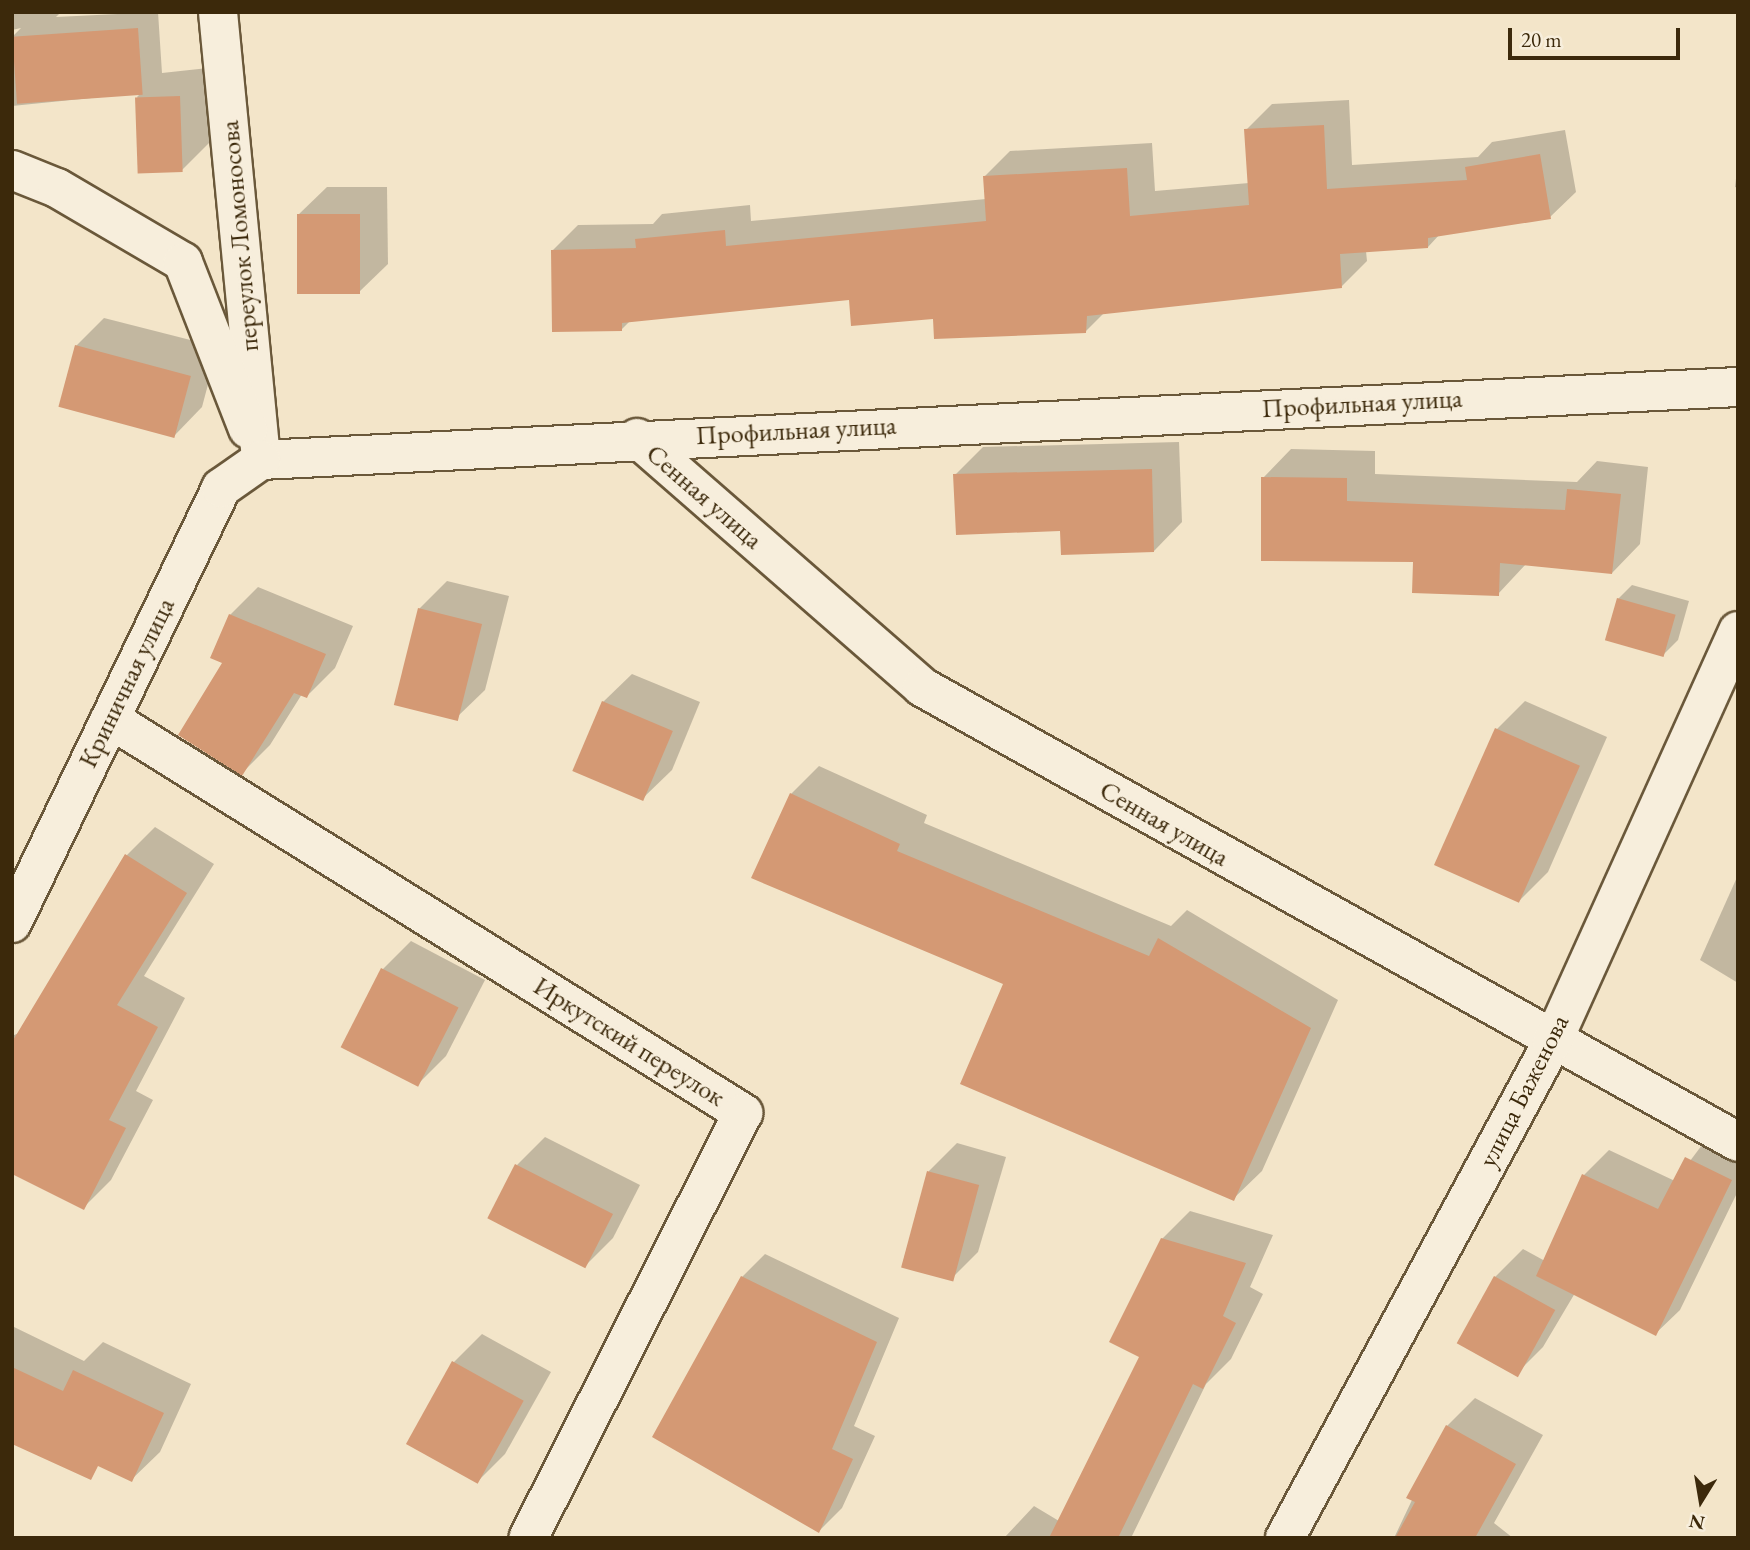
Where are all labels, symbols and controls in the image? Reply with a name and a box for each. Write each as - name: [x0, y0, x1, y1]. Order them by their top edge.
- scale bar: [1512, 14, 1684, 58]
- text: 20 m: [1521, 26, 1562, 53]
- street label: переулок Ломоносова: [214, 119, 266, 353]
- street label: Профильная улица: [1261, 383, 1463, 425]
- street label: Профильная улица: [695, 410, 897, 452]
- street label: Сенная улица: [640, 438, 768, 556]
- street label: Криничная улица: [72, 593, 182, 773]
- street label: Сенная улица: [1094, 775, 1234, 873]
- street label: Иркутский переулок: [528, 971, 730, 1113]
- street label: улица Баженова: [1472, 1010, 1576, 1172]
- north arrow: [1666, 1466, 1736, 1536]
- text: N: [1687, 1508, 1707, 1536]

